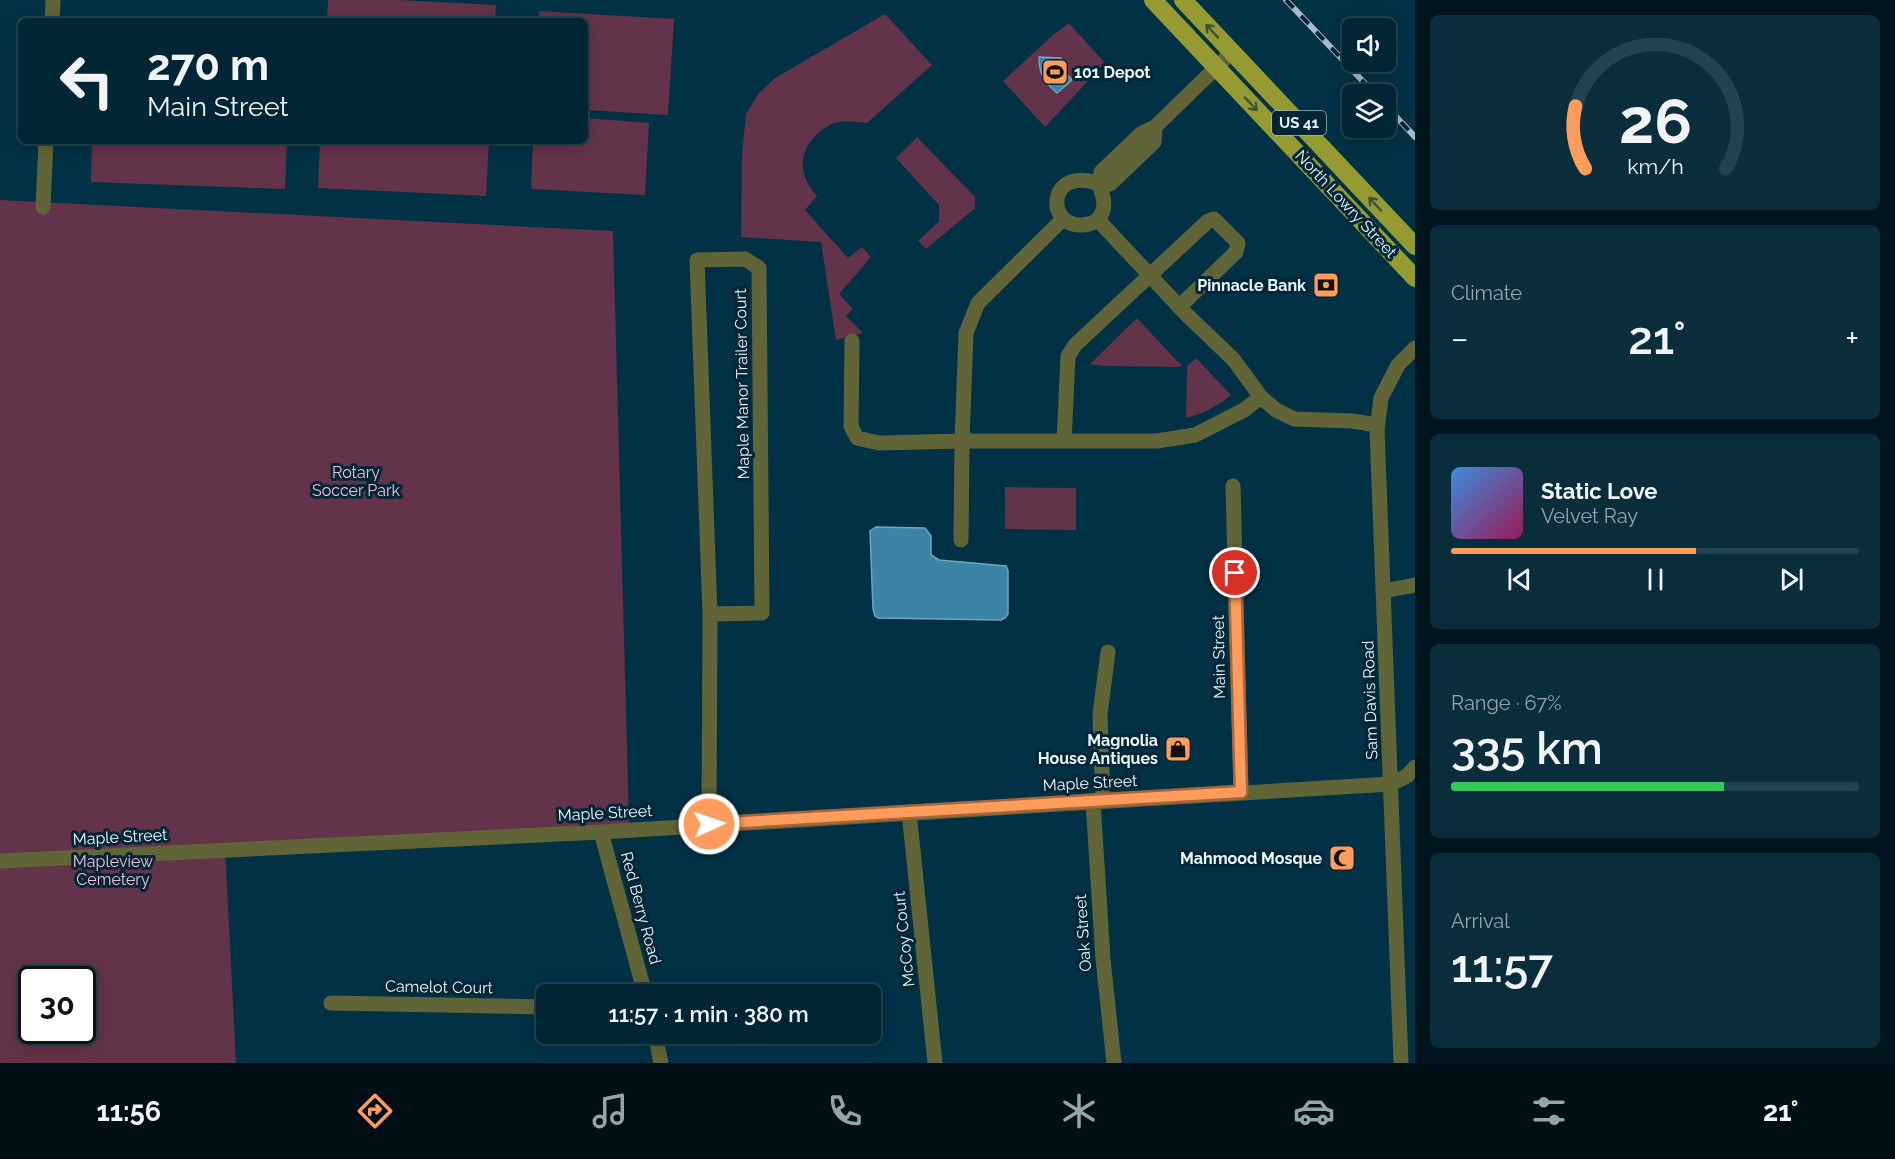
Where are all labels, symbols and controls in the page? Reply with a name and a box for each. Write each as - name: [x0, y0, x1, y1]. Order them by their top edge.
- map controls: [1342, 18, 1396, 138]
- button: sound: [1342, 18, 1396, 72]
- one-way arrow: [1205, 24, 1220, 39]
- text: 270 m: [147, 41, 269, 90]
- icon: left: [48, 42, 126, 120]
- sports icon: 101 Depot: [1040, 57, 1070, 87]
- place label: 101 Depot: [1074, 63, 1150, 82]
- button: layers: [1342, 84, 1396, 138]
- text: 26: [1618, 84, 1692, 158]
- text: Main Street: [147, 91, 289, 122]
- one-way arrow: [1243, 96, 1258, 111]
- road number: US 41: [1272, 111, 1326, 135]
- street label: North Lowry Street: [1291, 146, 1401, 262]
- text: km/h: [1627, 155, 1683, 180]
- one-way arrow: [1368, 196, 1382, 211]
- bank icon: Pinnacle Bank: [1311, 270, 1341, 300]
- place label: Pinnacle Bank: [1197, 276, 1306, 295]
- text: Climate: [1451, 281, 1522, 305]
- street label: Maple Manor Trailer Court: [731, 288, 753, 480]
- text: 21°: [1628, 312, 1686, 365]
- text: −: [1451, 319, 1469, 358]
- text: +: [1845, 319, 1859, 358]
- park label: Rotary Soccer Park: [312, 463, 401, 500]
- text: Static Love: [1541, 478, 1658, 504]
- text: Velvet Ray: [1541, 504, 1638, 528]
- pin: [1209, 547, 1260, 598]
- icon: arrive: [1218, 556, 1251, 589]
- icon: previous: [1503, 563, 1536, 596]
- icon: pause: [1639, 563, 1672, 596]
- icon: next: [1775, 563, 1808, 596]
- street label: Main Street: [1209, 614, 1229, 699]
- street label: Sam Davis Road: [1358, 640, 1382, 760]
- text: Range · 67%: [1451, 691, 1562, 715]
- text: 335 km: [1451, 722, 1603, 775]
- place label: Magnolia House Antiques: [1038, 731, 1158, 768]
- shop icon: Magnolia House Antiques: [1163, 734, 1193, 764]
- street label: Maple Street: [1042, 771, 1138, 795]
- position arrow: [677, 792, 741, 856]
- street label: Maple Street: [557, 801, 653, 825]
- street label: Maple Street: [72, 825, 168, 849]
- mosque icon: Mahmood Mosque: [1327, 843, 1357, 873]
- place label: Mahmood Mosque: [1180, 849, 1322, 868]
- street label: Red Berry Road: [617, 850, 665, 966]
- park label: Mapleview Cemetery: [73, 852, 153, 889]
- street label: McCoy Court: [889, 890, 918, 988]
- street label: Oak Street: [1071, 893, 1095, 972]
- text: Arrival: [1451, 909, 1510, 933]
- text: 11:57: [1451, 940, 1553, 993]
- speed limit sign: 30: [18, 966, 96, 1044]
- street label: Camelot Court: [385, 977, 494, 997]
- text: 11:57 · 1 min · 380 m: [608, 1001, 809, 1027]
- icon: directions: [354, 1090, 396, 1132]
- icon: music: [589, 1090, 631, 1132]
- icon: phone: [824, 1090, 866, 1132]
- icon: climate: [1058, 1090, 1100, 1132]
- icon: car: [1293, 1090, 1335, 1132]
- icon: filters: [1528, 1090, 1570, 1132]
- text: 11:56: [96, 1096, 161, 1127]
- text: 21°: [1763, 1096, 1799, 1127]

